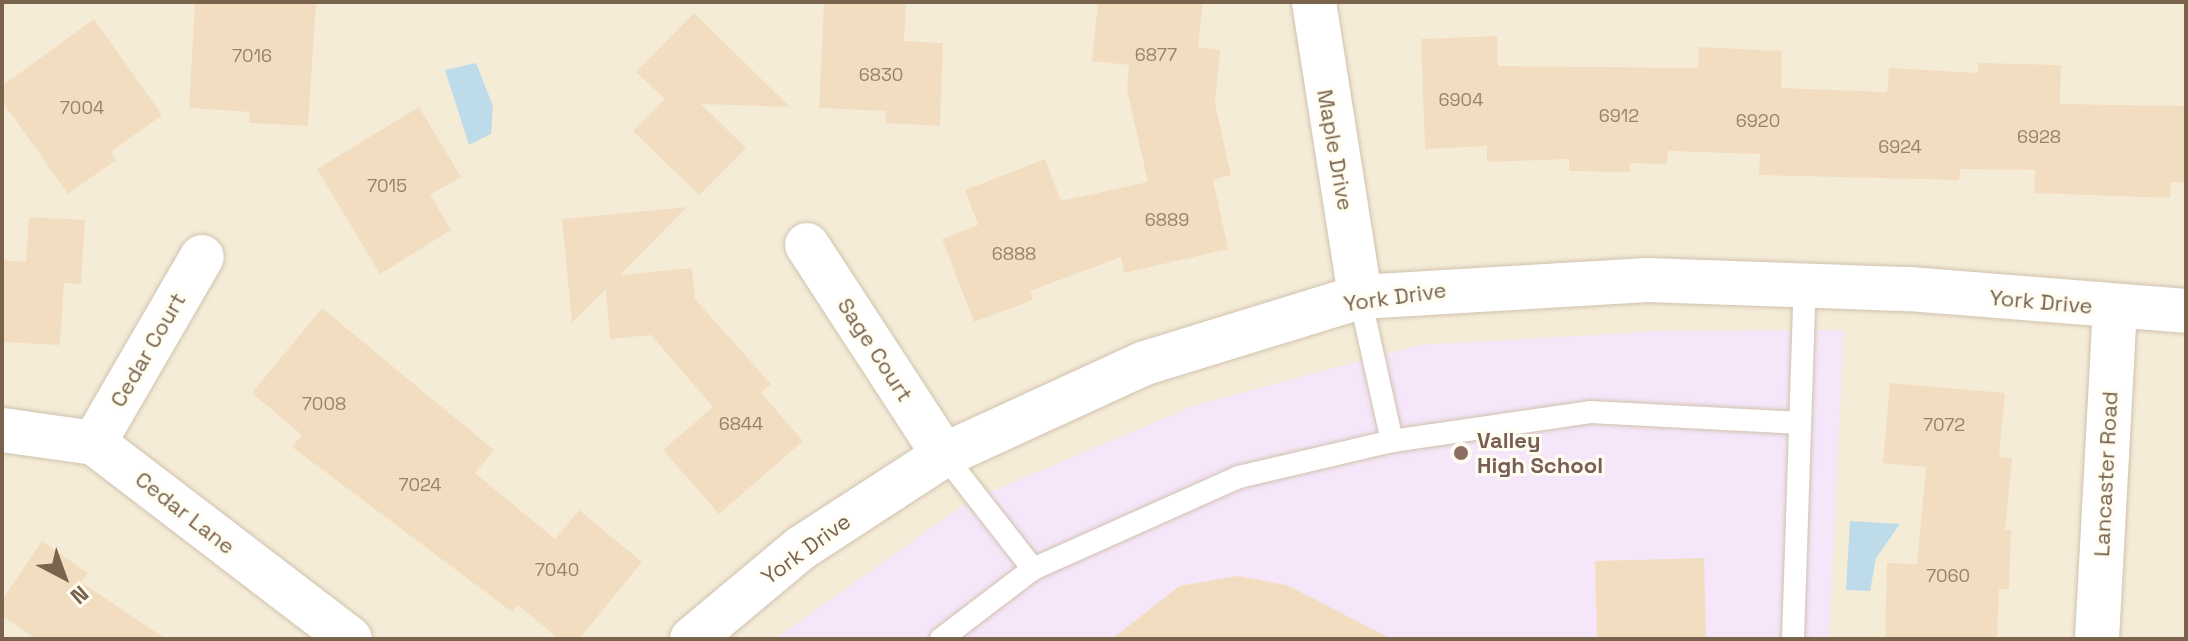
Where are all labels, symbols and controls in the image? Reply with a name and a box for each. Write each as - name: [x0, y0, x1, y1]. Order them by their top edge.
- house number: 6877: [1135, 44, 1177, 66]
- house number: 7016: [232, 45, 272, 67]
- house number: 6830: [859, 64, 903, 86]
- street label: Maple Drive: [1311, 87, 1359, 213]
- house number: 6904: [1439, 89, 1483, 111]
- house number: 7004: [60, 97, 104, 119]
- house number: 6912: [1599, 105, 1639, 127]
- house number: 6920: [1736, 110, 1780, 132]
- house number: 6928: [2017, 126, 2061, 148]
- house number: 6924: [1878, 136, 1922, 158]
- house number: 7015: [367, 175, 407, 197]
- house number: 6889: [1145, 209, 1189, 231]
- house number: 6888: [992, 243, 1036, 265]
- street label: York Drive: [1342, 277, 1448, 317]
- street label: York Drive: [1988, 284, 2094, 320]
- street label: Cedar Court: [105, 288, 191, 412]
- street label: Sage Court: [832, 293, 918, 407]
- street label: Lancaster Road: [2088, 390, 2124, 558]
- house number: 7008: [302, 393, 346, 415]
- house number: 6844: [719, 413, 763, 435]
- house number: 7072: [1923, 414, 1965, 436]
- place label: Valley High School: [1477, 427, 1603, 478]
- marker: Valley High School: [1452, 444, 1470, 462]
- street label: Cedar Lane: [130, 466, 240, 560]
- house number: 7024: [398, 474, 442, 496]
- street label: York Drive: [756, 508, 856, 590]
- north arrow: [24, 537, 104, 617]
- house number: 7040: [535, 559, 579, 581]
- house number: 7060: [1926, 565, 1970, 587]
- text: N: [65, 580, 94, 611]

